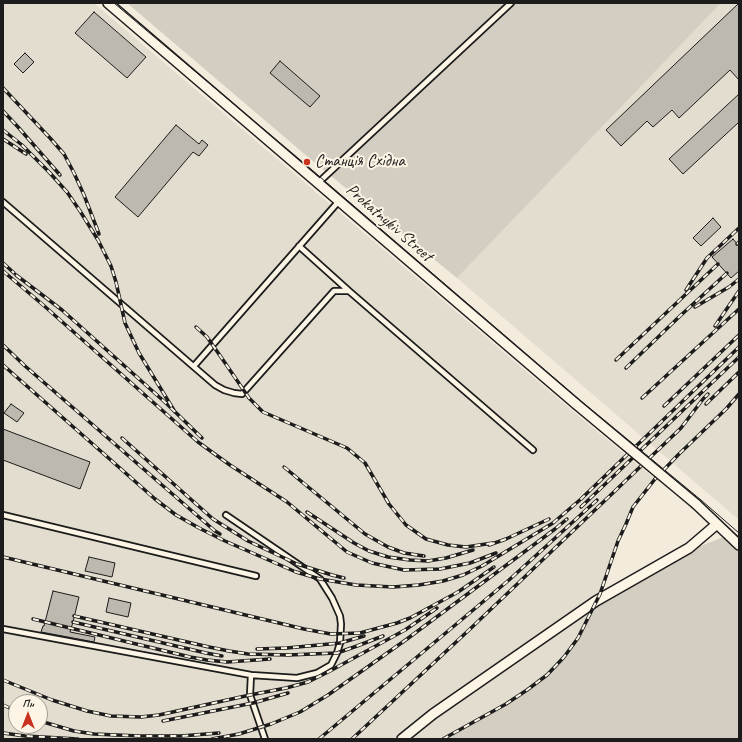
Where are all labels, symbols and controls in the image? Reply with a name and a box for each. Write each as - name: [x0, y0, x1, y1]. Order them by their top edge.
- place label: Станція Східна: [315, 152, 405, 172]
- marker: Станція Східна: [302, 157, 312, 167]
- street label: Prokatnykiv Street: [341, 180, 437, 266]
- north arrow: [8, 694, 48, 734]
- text: Пн: [22, 696, 34, 710]

